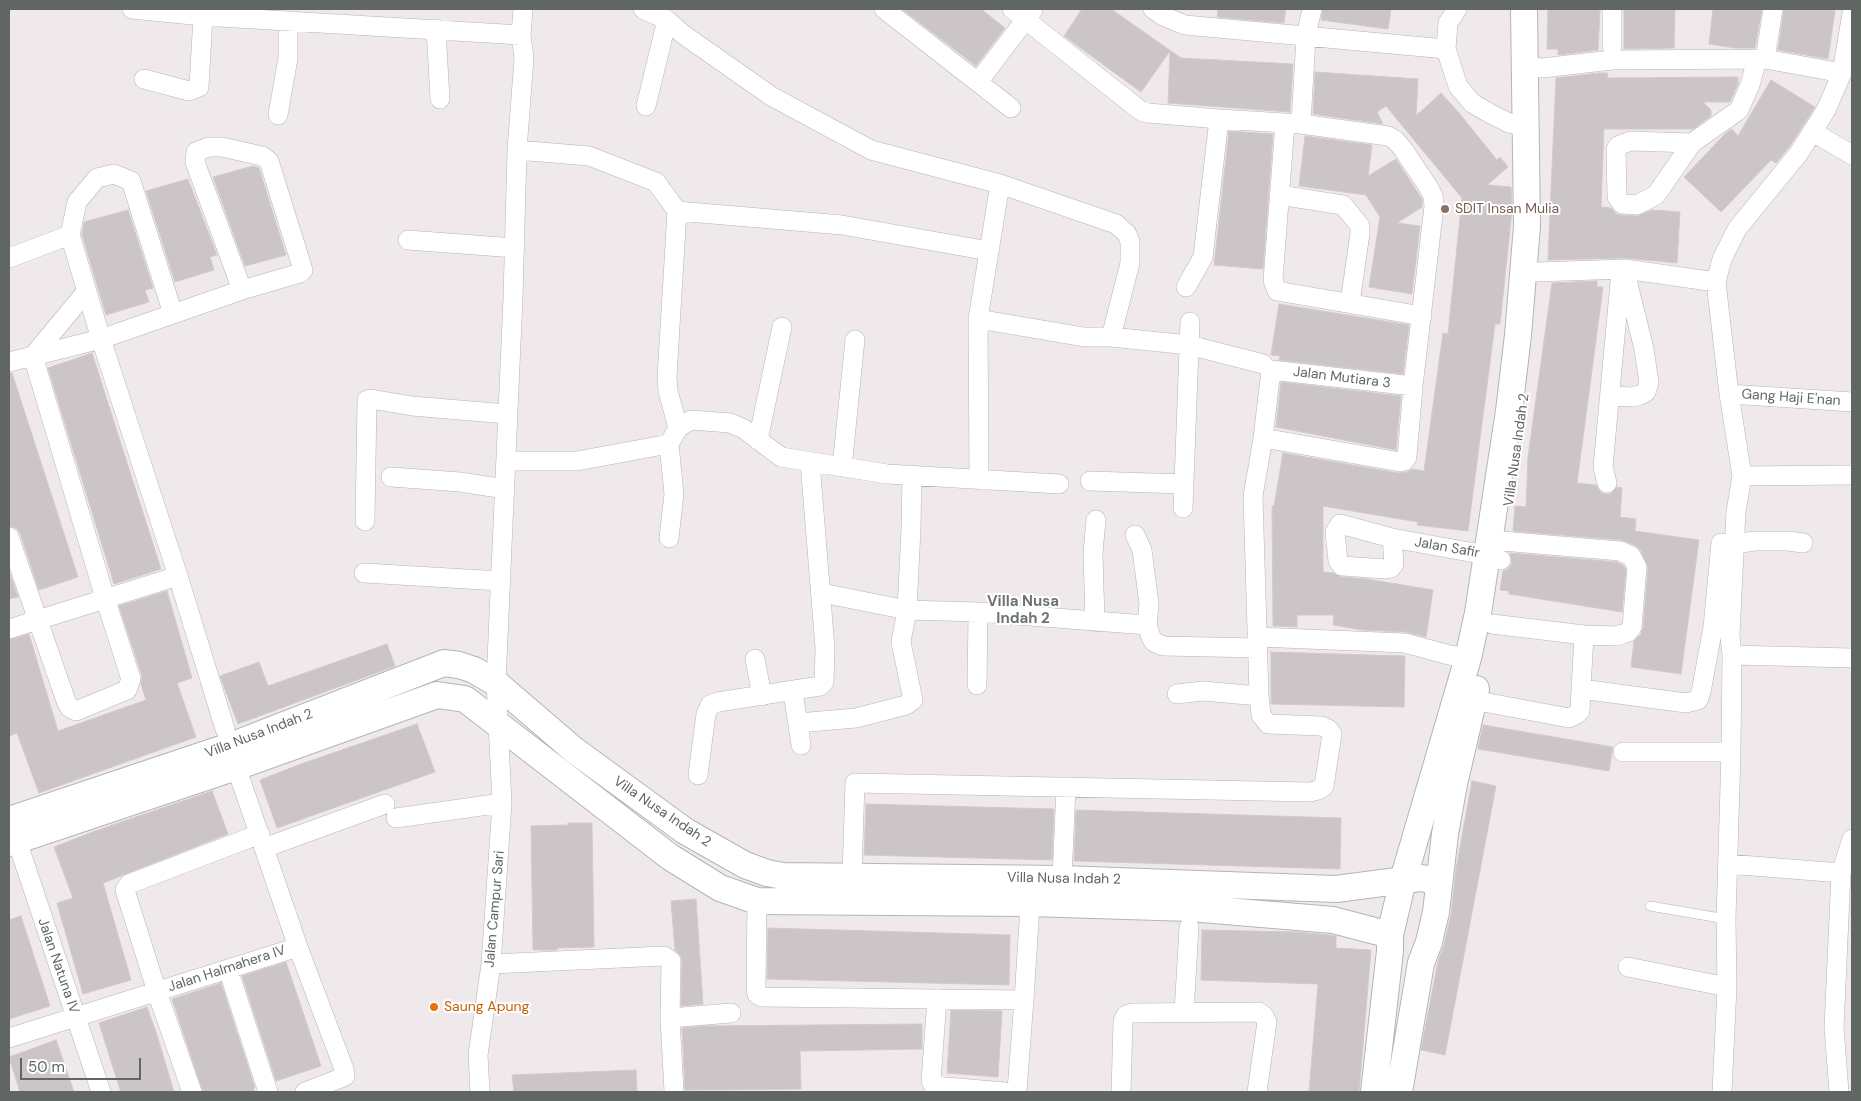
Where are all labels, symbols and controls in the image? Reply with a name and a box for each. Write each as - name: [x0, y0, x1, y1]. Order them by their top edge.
- place label: SDIT Insan Mulia: [1455, 201, 1559, 217]
- marker: SDIT Insan Mulia: [1439, 203, 1451, 215]
- street label: Jalan Mutiara 3: [1292, 364, 1392, 392]
- street label: Gang Haji E'nan: [1741, 386, 1841, 410]
- street label: Villa Nusa Indah 2: [1501, 392, 1533, 508]
- street label: Jalan Safir: [1413, 534, 1481, 562]
- district label: Villa Nusa Indah 2: [987, 593, 1059, 628]
- street label: Villa Nusa Indah 2: [203, 706, 315, 762]
- street label: Villa Nusa Indah 2: [610, 773, 714, 851]
- street label: Jalan Campur Sari: [482, 850, 508, 968]
- street label: Villa Nusa Indah 2: [1007, 870, 1121, 888]
- street label: Jalan Natuna IV: [34, 916, 82, 1016]
- street label: Jalan Halmahera IV: [166, 942, 288, 996]
- place label: Saung Apung: [444, 999, 529, 1015]
- marker: Saung Apung: [428, 1001, 440, 1013]
- scale bar: [22, 1048, 144, 1080]
- text: 50 m: [28, 1057, 65, 1077]

